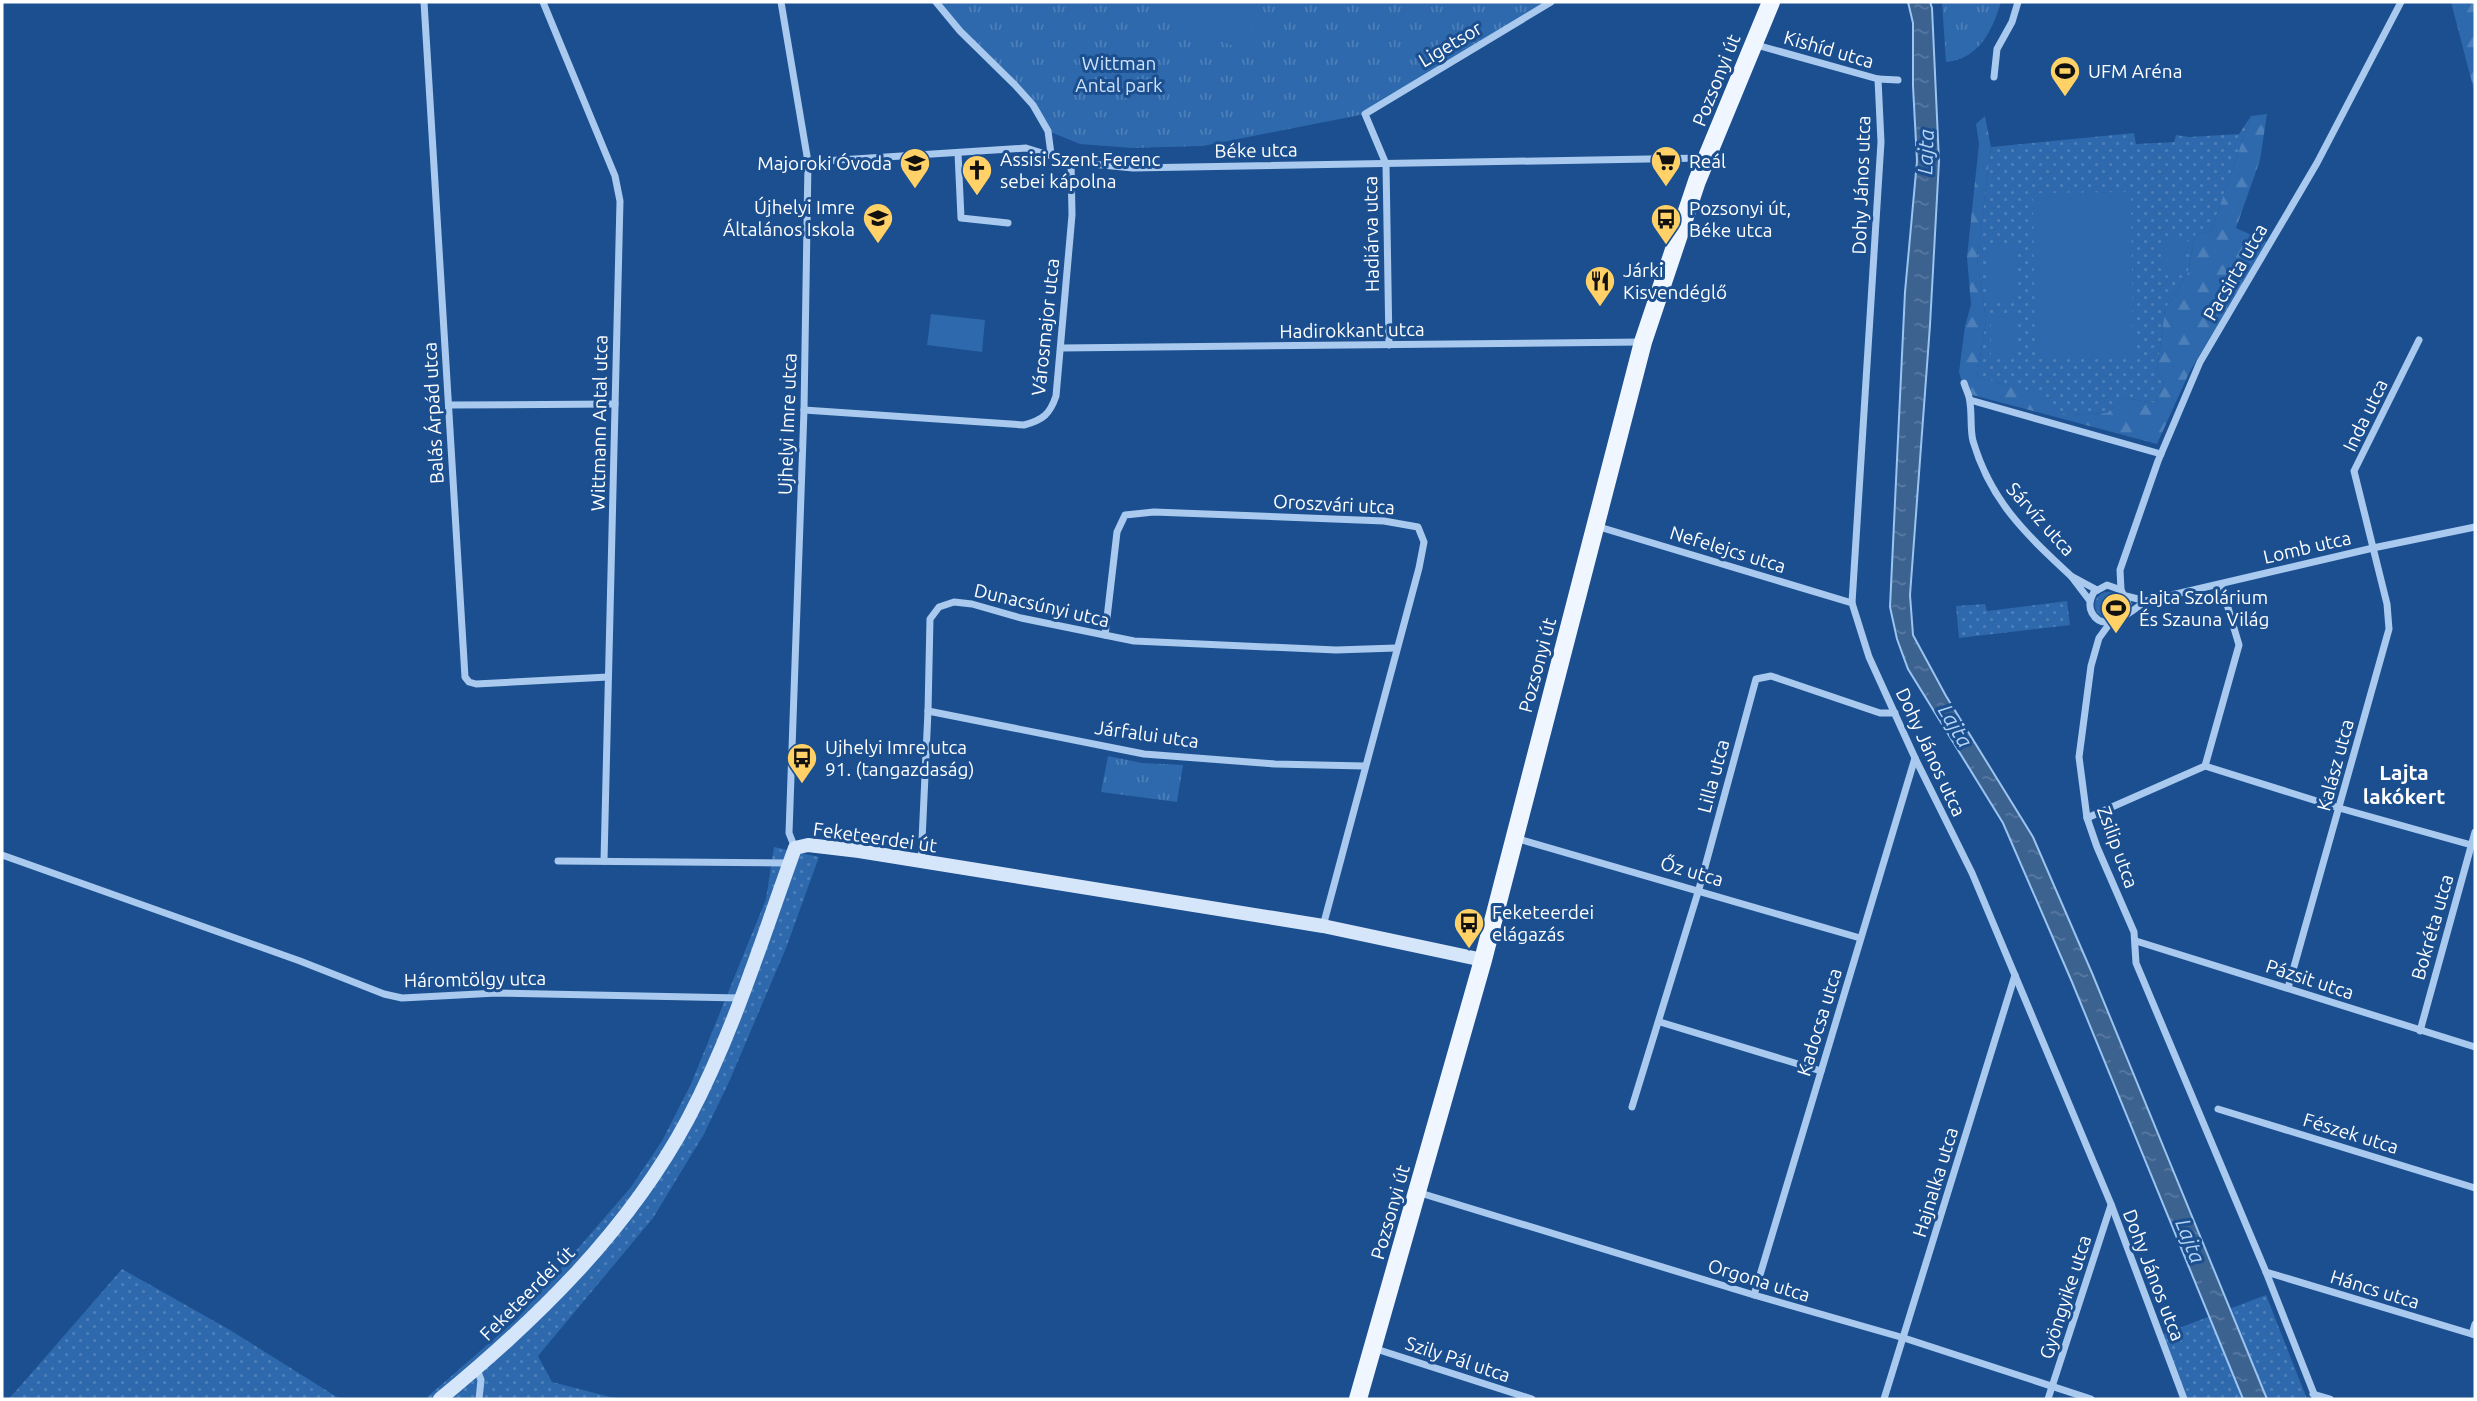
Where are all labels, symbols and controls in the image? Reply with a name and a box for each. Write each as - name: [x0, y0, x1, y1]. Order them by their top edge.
- street label: Ligetsor: [1414, 17, 1486, 71]
- street label: Kishíd utca: [1781, 26, 1877, 72]
- street label: Pozsonyi út: [1688, 30, 1745, 129]
- park label: Wittman Antal park: [1075, 52, 1163, 96]
- sports icon: UFM Aréna: [2048, 54, 2082, 98]
- place label: UFM Aréna: [2088, 60, 2182, 82]
- street label: Dohy János utca: [1848, 115, 1874, 255]
- water label: Lajta: [1912, 129, 1938, 175]
- street label: Béke utca: [1214, 138, 1298, 162]
- supermarket icon: Reál: [1649, 144, 1683, 188]
- school or university icon: Majoroki Óvoda: [898, 146, 932, 190]
- place label: Assisi Szent Ferenc sebei kápolna: [1000, 148, 1161, 192]
- place label: Reál: [1689, 150, 1726, 172]
- place label: Majoroki Óvoda: [757, 152, 892, 174]
- church icon: Assisi Szent Ferenc sebei kápolna: [960, 153, 994, 197]
- street label: Hadiárva utca: [1359, 176, 1383, 292]
- place label: Újhelyi Imre Általános Iskola: [723, 196, 855, 240]
- place label: Pozsonyi út, Béke utca: [1689, 197, 1791, 241]
- school or university icon: Újhelyi Imre Általános Iskola: [861, 201, 895, 245]
- bus stop icon: Pozsonyi út, Béke utca: [1649, 202, 1683, 246]
- street label: Pacsirta utca: [2198, 220, 2272, 324]
- street label: Városmajor utca: [1027, 257, 1063, 397]
- place label: Járki Kisvendéglő: [1623, 259, 1727, 303]
- restaurant icon: Járki Kisvendéglő: [1583, 264, 1617, 308]
- street label: Hadirokkant utca: [1279, 318, 1425, 342]
- street label: Wittmann Antal utca: [586, 335, 612, 511]
- street label: Balás Árpád utca: [418, 342, 448, 484]
- street label: Ujhelyi Imre utca: [774, 353, 800, 495]
- street label: Inda utca: [2338, 375, 2392, 455]
- street label: Sárvíz utca: [2002, 478, 2080, 560]
- street label: Oroszvári utca: [1272, 490, 1396, 518]
- street label: Nefelejcs utca: [1667, 521, 1789, 577]
- street label: Lomb utca: [2261, 526, 2353, 568]
- street label: Dunacsúnyi utca: [972, 579, 1112, 631]
- place label: Lajta Szolárium És Szauna Világ: [2139, 586, 2270, 630]
- sports icon: Lajta Szolárium És Szauna Világ: [2099, 591, 2133, 635]
- street label: Pozsonyi út: [1514, 615, 1560, 715]
- street label: Dohy János utca: [1892, 684, 1970, 820]
- water label: Lajta: [1934, 700, 1978, 751]
- street label: Járfalui utca: [1094, 716, 1200, 752]
- street label: Kalász utca: [2312, 717, 2358, 813]
- place label: Ujhelyi Imre utca 91. (tangazdaság): [825, 736, 975, 780]
- street label: Lilla utca: [1693, 737, 1733, 815]
- bus stop icon: Ujhelyi Imre utca 91. (tangazdaság): [785, 741, 819, 785]
- district label: Lajta lakókert: [2363, 760, 2445, 808]
- street label: Zsilip utca: [2093, 803, 2143, 891]
- street label: Feketeerdei út: [812, 817, 939, 857]
- street label: Őz utca: [1658, 852, 1726, 890]
- street label: Bokréta utca: [2406, 872, 2458, 982]
- place label: Feketeerdei elágazás: [1492, 901, 1594, 945]
- bus stop icon: Feketeerdei elágazás: [1452, 906, 1486, 950]
- street label: Pázsit utca: [2263, 954, 2357, 1004]
- street label: Kadocsa utca: [1792, 965, 1846, 1079]
- street label: Háromtölgy utca: [404, 967, 546, 991]
- street label: Fészek utca: [2301, 1108, 2401, 1158]
- street label: Hajnalka utca: [1908, 1124, 1962, 1240]
- street label: Pozsonyi út: [1366, 1162, 1414, 1262]
- street label: Dohy János utca: [2119, 1206, 2189, 1344]
- water label: Lajta: [2171, 1215, 2211, 1266]
- street label: Gyöngyike utca: [2035, 1232, 2095, 1362]
- street label: Feketeerdei út: [475, 1241, 579, 1345]
- street label: Orgona utca: [1705, 1254, 1813, 1306]
- street label: Háncs utca: [2328, 1265, 2422, 1313]
- street label: Szily Pál utca: [1403, 1332, 1513, 1386]

